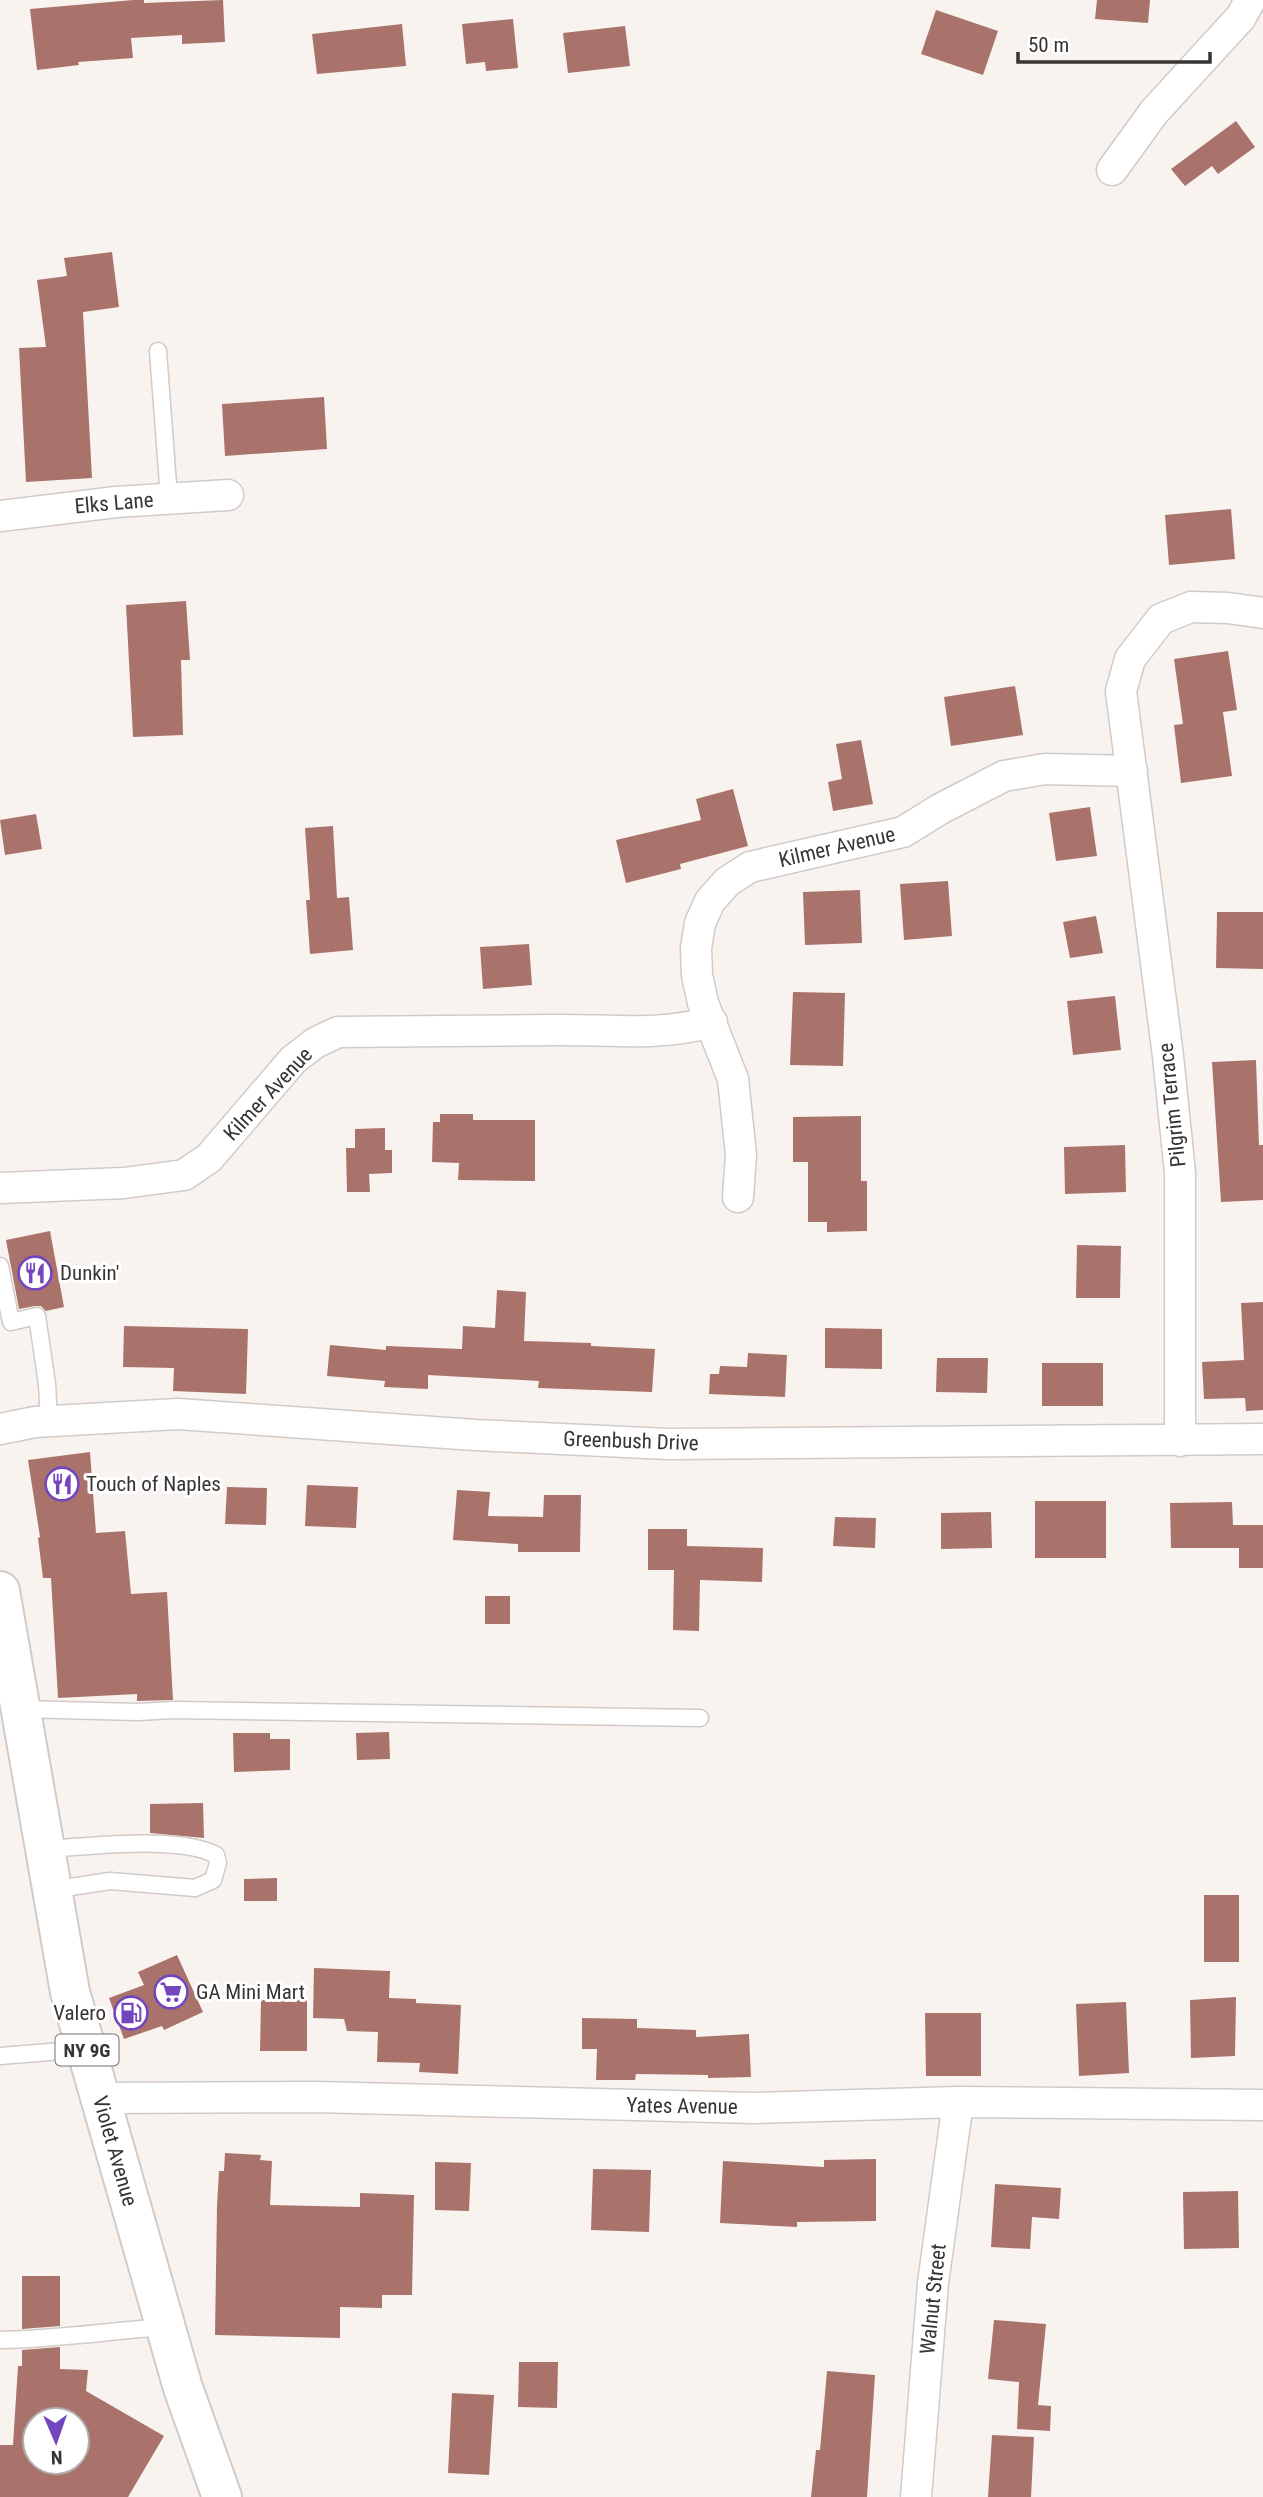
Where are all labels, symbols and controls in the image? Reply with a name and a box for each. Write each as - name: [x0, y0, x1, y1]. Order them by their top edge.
- scale bar: [1018, 21, 1210, 65]
- text: 50 m: [1028, 33, 1069, 57]
- street label: Elks Lane: [74, 488, 155, 518]
- street label: Kilmer Avenue: [777, 822, 898, 872]
- street label: Kilmer Avenue: [219, 1042, 317, 1145]
- street label: Pilgrim Terrace: [1154, 1042, 1190, 1168]
- restaurant icon: Dunkin': [16, 1254, 54, 1292]
- place label: Dunkin': [60, 1261, 119, 1285]
- street label: Greenbush Drive: [563, 1427, 699, 1455]
- restaurant icon: Touch of Naples: [43, 1465, 81, 1503]
- place label: Touch of Naples: [86, 1472, 221, 1496]
- supermarket icon: GA Mini Mart: [152, 1973, 190, 2011]
- place label: GA Mini Mart: [196, 1980, 305, 2004]
- fuel station icon: Valero: [112, 1994, 150, 2032]
- place label: Valero: [53, 2001, 106, 2025]
- road number: NY 9G: [56, 2034, 119, 2066]
- street label: Violet Avenue: [88, 2093, 142, 2209]
- street label: Yates Avenue: [626, 2093, 738, 2119]
- street label: Walnut Street: [915, 2242, 951, 2356]
- north arrow: [21, 2406, 91, 2476]
- text: N: [50, 2446, 63, 2469]

